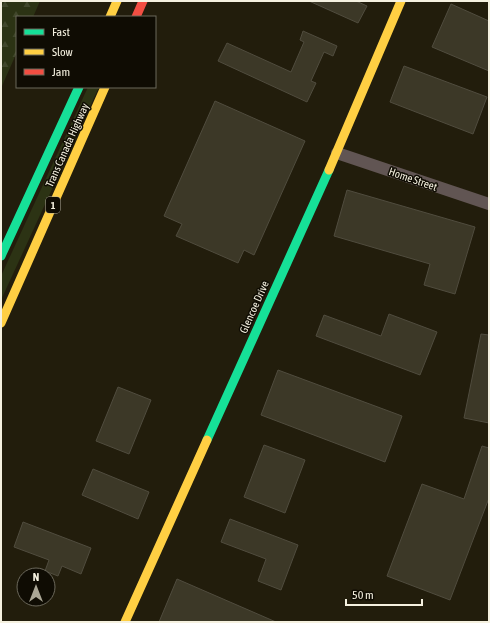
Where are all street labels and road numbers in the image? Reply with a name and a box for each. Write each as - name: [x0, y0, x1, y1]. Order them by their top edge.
- street label: Trans Canada Highway: [43, 101, 91, 189]
- street label: Home Street: [387, 165, 439, 193]
- road number: 1: [46, 197, 60, 213]
- street label: Glencoe Drive: [237, 279, 271, 335]

